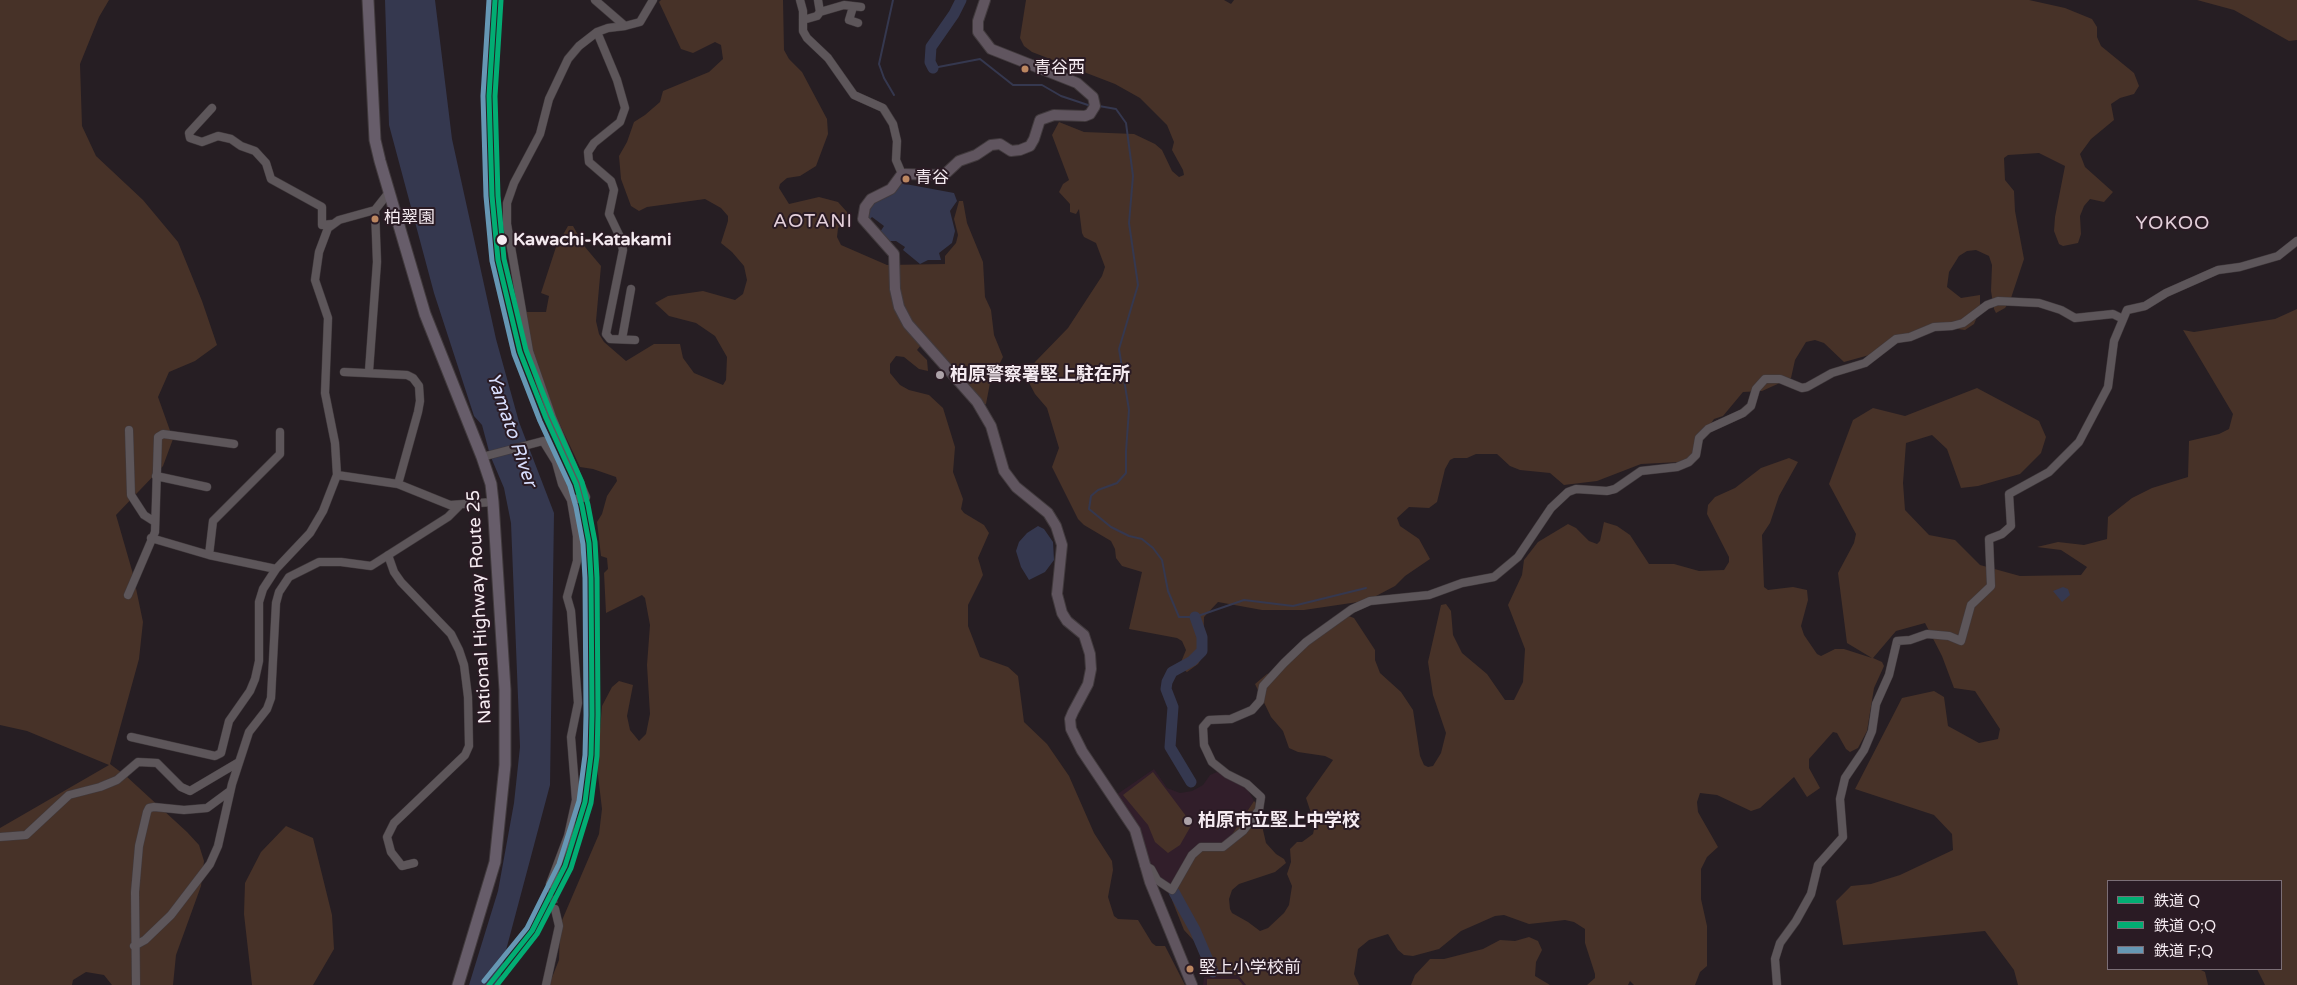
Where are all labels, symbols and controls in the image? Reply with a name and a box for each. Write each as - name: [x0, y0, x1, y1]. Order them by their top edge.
- place label: 青谷西: [1034, 59, 1085, 79]
- marker: 青谷西: [1020, 64, 1030, 74]
- place label: 青谷: [915, 169, 949, 189]
- marker: 青谷: [901, 174, 911, 184]
- place label: 柏翠園: [384, 209, 435, 229]
- district label: AOTANI: [772, 211, 854, 233]
- district label: YOKOO: [2135, 213, 2211, 235]
- marker: 柏翠園: [370, 214, 380, 224]
- place label: Kawachi-Katakami: [513, 229, 671, 251]
- marker: Kawachi-Katakami: [495, 233, 509, 247]
- place label: 柏原警察署堅上駐在所: [950, 364, 1130, 386]
- marker: 柏原警察署堅上駐在所: [934, 369, 946, 381]
- water label: Yamato River: [481, 370, 541, 490]
- street label: National Highway Route 25: [463, 489, 497, 725]
- place label: 柏原市立堅上中学校: [1198, 810, 1360, 832]
- marker: 柏原市立堅上中学校: [1182, 815, 1194, 827]
- legend: [2107, 880, 2282, 970]
- text: 鉄道 Q: [2154, 892, 2200, 910]
- text: 鉄道 O;Q: [2154, 917, 2216, 935]
- text: 鉄道 F;Q: [2154, 942, 2213, 960]
- place label: 堅上小学校前: [1199, 959, 1301, 979]
- marker: 堅上小学校前: [1185, 964, 1195, 974]

